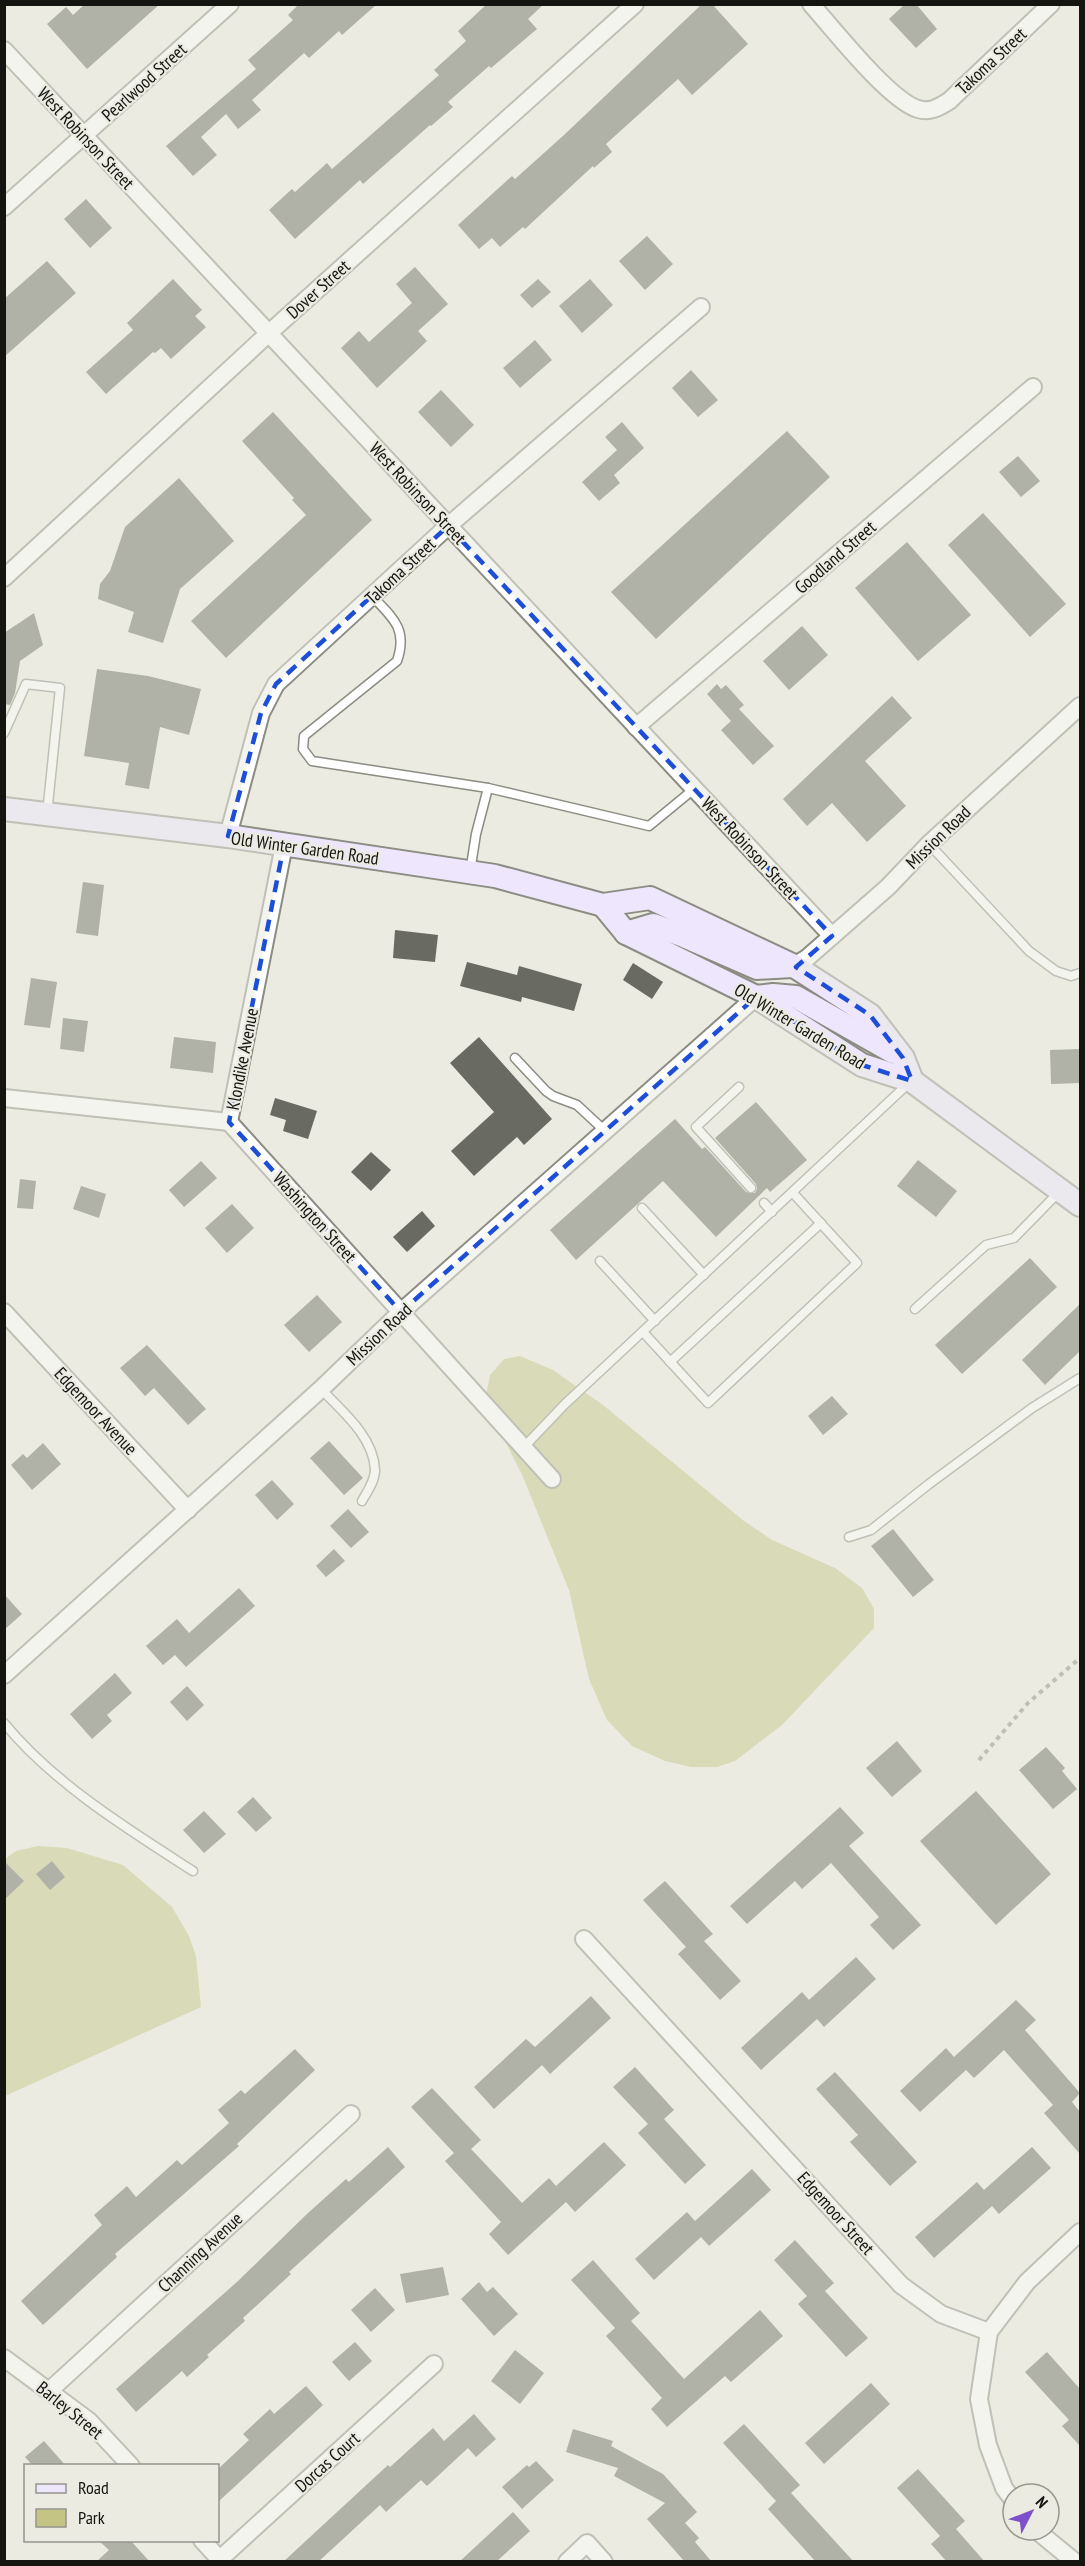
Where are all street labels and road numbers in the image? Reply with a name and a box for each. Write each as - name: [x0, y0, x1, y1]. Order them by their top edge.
- street label: Takoma Street: [951, 22, 1031, 100]
- street label: Pearlwood Street: [97, 38, 191, 126]
- street label: West Robinson Street: [33, 82, 139, 194]
- street label: Dover Street: [282, 255, 355, 323]
- street label: West Robinson Street: [365, 437, 471, 549]
- street label: Goodland Street: [790, 515, 880, 599]
- street label: Takoma Street: [360, 532, 440, 610]
- street label: West Robinson Street: [697, 792, 803, 904]
- street label: Mission Road: [901, 800, 975, 874]
- street label: Old Winter Garden Road: [230, 826, 380, 870]
- street label: Old Winter Garden Road: [730, 978, 870, 1074]
- street label: Klondike Avenue: [221, 1006, 263, 1112]
- street label: Washington Street: [268, 1167, 362, 1267]
- street label: Mission Road: [341, 1298, 417, 1370]
- street label: Edgemoor Avenue: [49, 1362, 143, 1460]
- street label: Edgemoor Street: [793, 2167, 879, 2259]
- street label: Channing Avenue: [153, 2207, 247, 2297]
- street label: Barley Street: [32, 2376, 108, 2444]
- street label: Dorcas Court: [290, 2427, 364, 2497]

